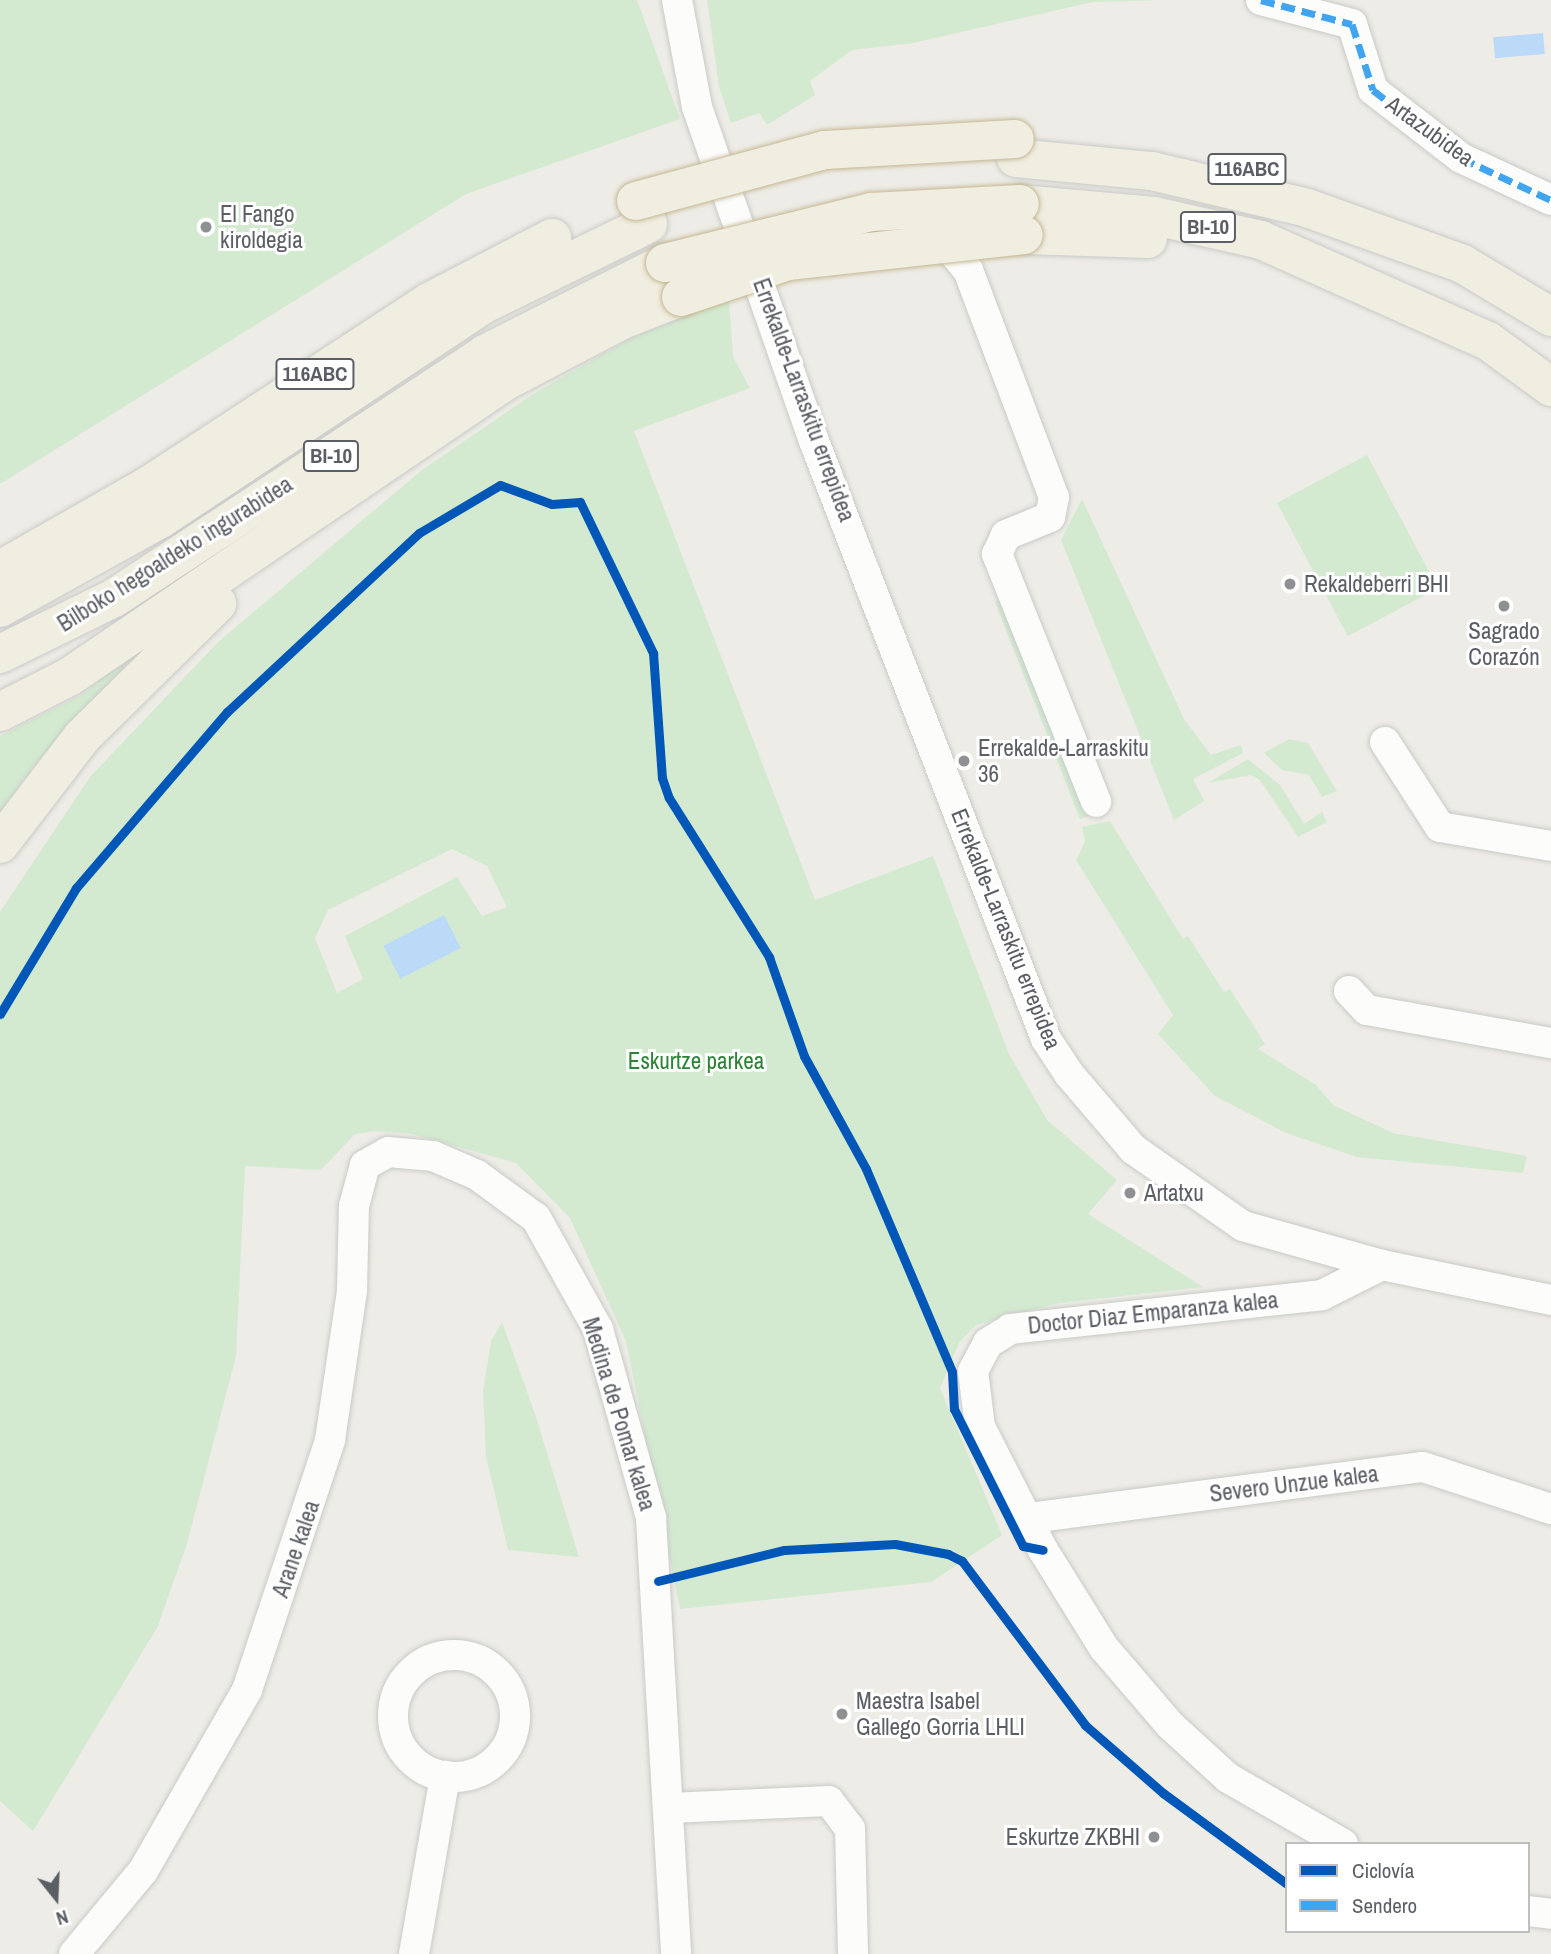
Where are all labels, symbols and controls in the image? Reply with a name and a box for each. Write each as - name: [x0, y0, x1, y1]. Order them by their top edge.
- street label: Artazubidea: [1381, 90, 1479, 172]
- road number: 116ABC: [1207, 152, 1287, 186]
- place label: El Fango kiroldegia: [220, 200, 303, 254]
- road number: BI-10: [1178, 210, 1238, 244]
- marker: El Fango kiroldegia: [198, 219, 214, 235]
- street label: Errekalde-Larraskitu errepidea: [747, 275, 861, 525]
- road number: 116ABC: [275, 356, 355, 392]
- road number: BI-10: [301, 438, 361, 474]
- street label: Bilboko hegoaldeko ingurabidea: [53, 470, 297, 638]
- place label: Rekaldeberri BHI: [1304, 570, 1449, 598]
- marker: Rekaldeberri BHI: [1282, 576, 1298, 592]
- marker: Sagrado Corazón: [1496, 598, 1512, 614]
- place label: Sagrado Corazón: [1468, 617, 1540, 671]
- place label: Errekalde-Larraskitu 36: [978, 734, 1149, 788]
- marker: Errekalde-Larraskitu 36: [956, 753, 972, 769]
- street label: Errekalde-Larraskitu errepidea: [945, 805, 1067, 1053]
- park label: Eskurtze parkea: [628, 1047, 764, 1075]
- place label: Artatxu: [1144, 1179, 1204, 1207]
- marker: Artatxu: [1122, 1185, 1138, 1201]
- street label: Doctor Diaz Emparanza kalea: [1026, 1286, 1280, 1340]
- street label: Medina de Pomar kalea: [577, 1314, 661, 1514]
- street label: Severo Unzue kalea: [1208, 1460, 1380, 1508]
- street label: Arane kalea: [267, 1497, 325, 1601]
- place label: Maestra Isabel Gallego Gorria LHLI: [856, 1687, 1025, 1741]
- marker: Maestra Isabel Gallego Gorria LHLI: [834, 1706, 850, 1722]
- place label: Eskurtze ZKBHI: [1006, 1823, 1140, 1851]
- marker: Eskurtze ZKBHI: [1146, 1829, 1162, 1845]
- legend: [1285, 1842, 1530, 1933]
- text: Ciclovía: [1352, 1856, 1414, 1885]
- north arrow: [21, 1863, 91, 1933]
- text: Sendero: [1352, 1891, 1417, 1920]
- text: N: [53, 1904, 72, 1932]

